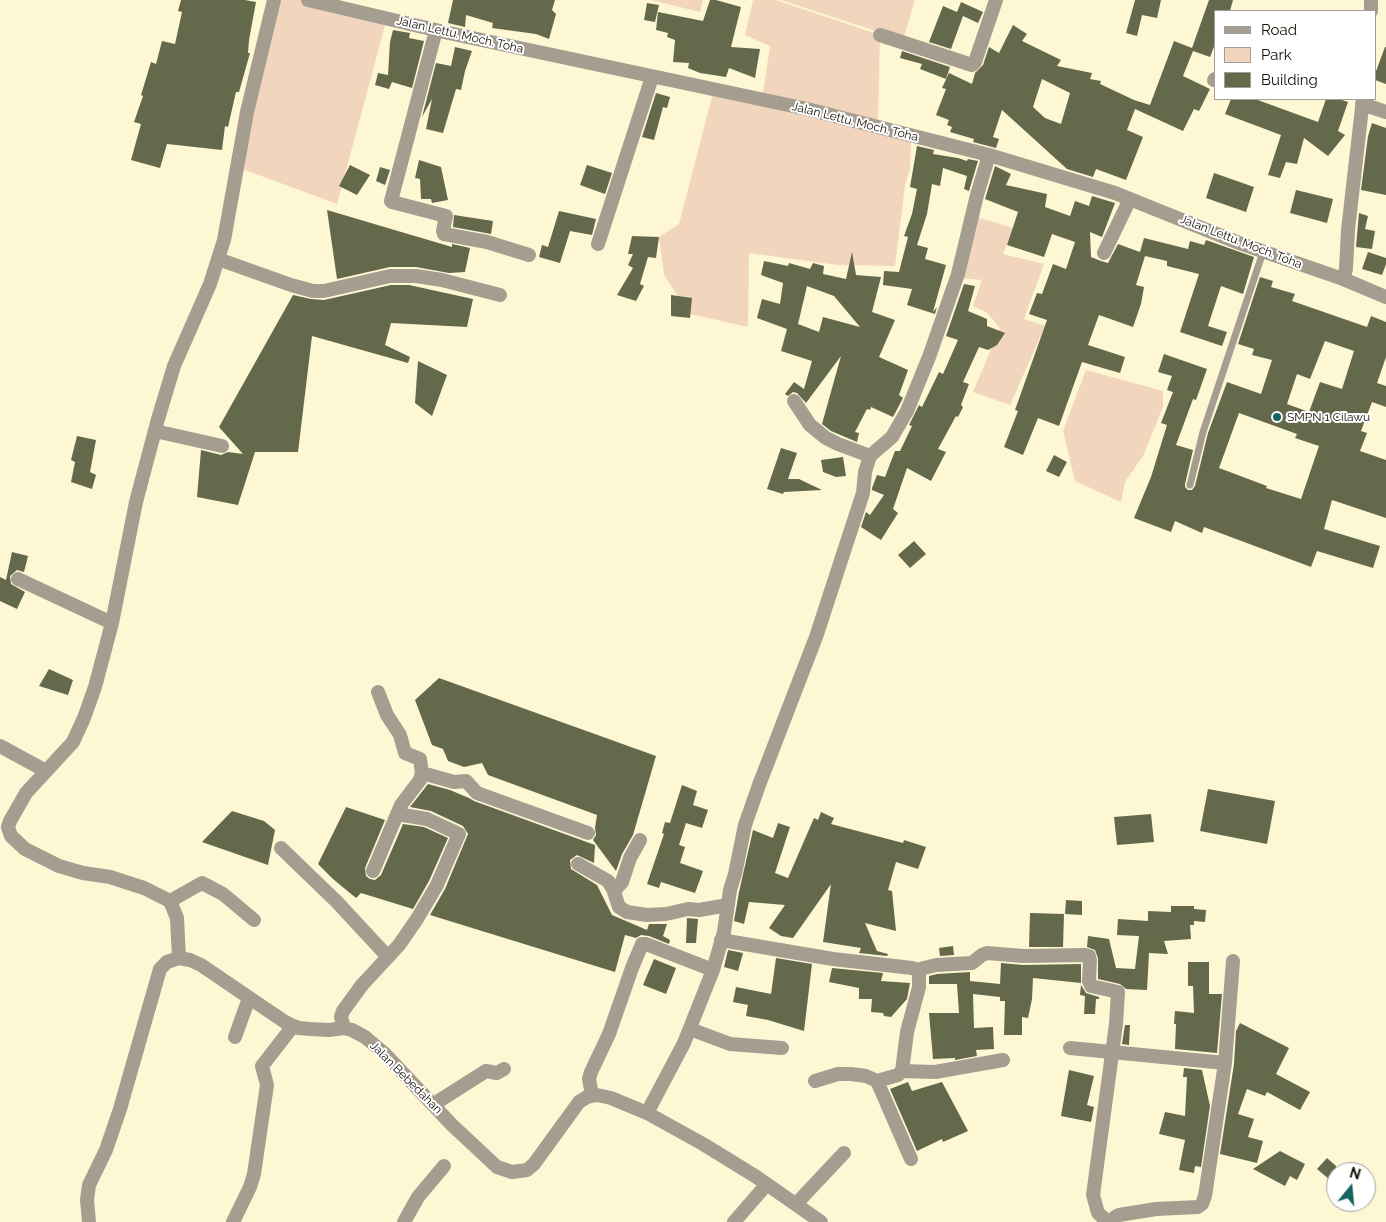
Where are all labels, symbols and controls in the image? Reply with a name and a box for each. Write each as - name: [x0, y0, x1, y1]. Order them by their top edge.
- legend: [1214, 10, 1376, 100]
- street label: Jalan Lettu. Moch. Toha: [395, 13, 525, 57]
- text: Road: [1261, 21, 1297, 39]
- text: Park: [1261, 46, 1292, 64]
- text: Building: [1261, 71, 1318, 89]
- street label: Jalan Lettu. Moch. Toha: [790, 99, 920, 145]
- street label: Jalan Lettu. Moch. Toha: [1178, 212, 1304, 272]
- place label: SMPN 1 Cilawu: [1287, 410, 1370, 424]
- marker: SMPN 1 Cilawu: [1271, 411, 1283, 423]
- street label: Jalan Bebedahan: [367, 1039, 445, 1117]
- north arrow: [1326, 1162, 1376, 1212]
- text: N: [1348, 1164, 1363, 1183]

